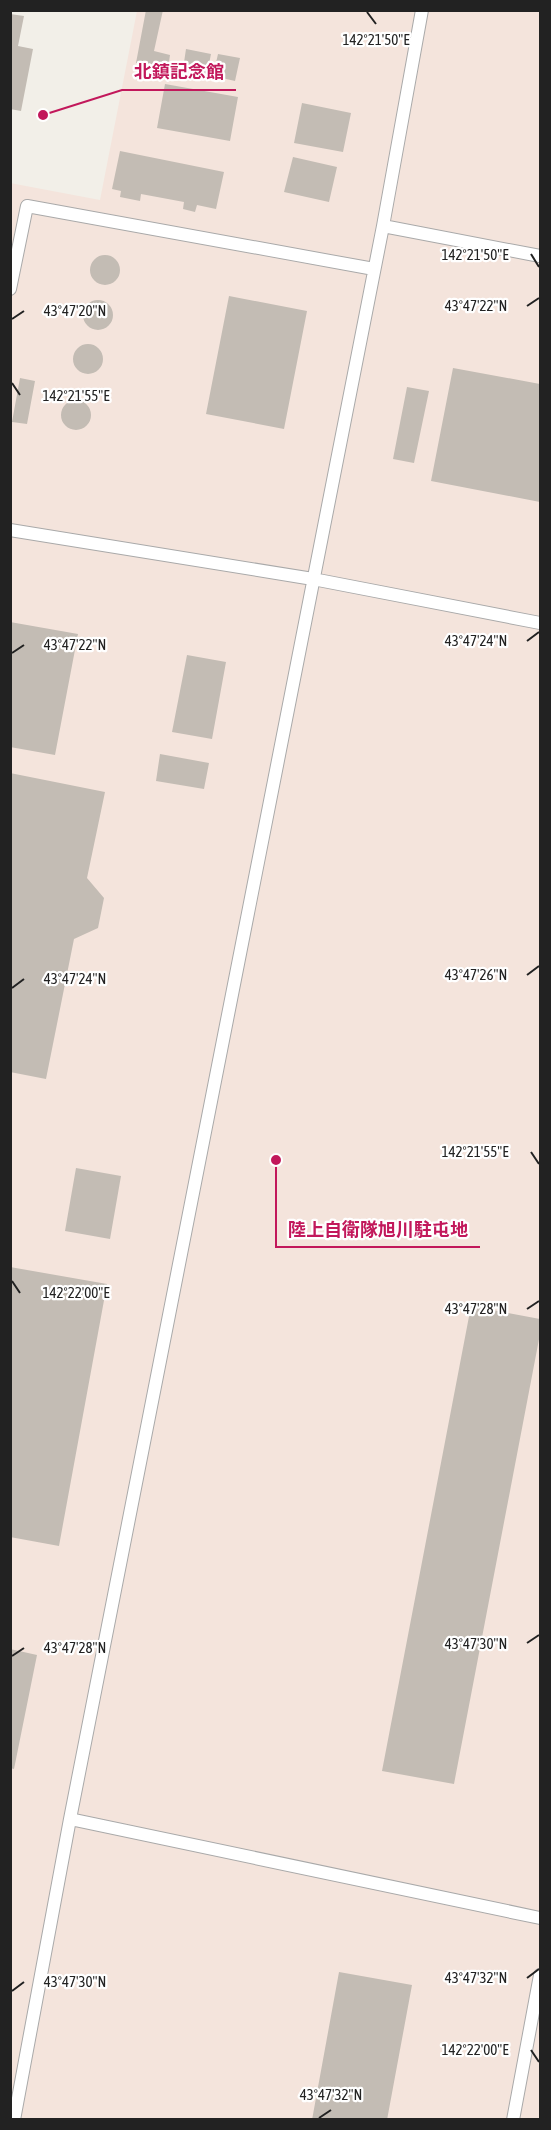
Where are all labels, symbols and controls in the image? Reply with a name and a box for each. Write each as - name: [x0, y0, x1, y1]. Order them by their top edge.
- text: 142°21'50"E: [342, 31, 410, 48]
- callout: 北鎮記念館: [122, 54, 236, 90]
- text: 北鎮記念館: [134, 61, 224, 82]
- text: 142°21'50"E: [441, 246, 509, 263]
- text: 43°47'22"N: [445, 297, 507, 314]
- text: 43°47'20"N: [44, 302, 106, 319]
- text: 142°21'55"E: [42, 387, 110, 404]
- text: 43°47'24"N: [445, 632, 507, 649]
- text: 43°47'22"N: [44, 636, 106, 653]
- text: 43°47'26"N: [445, 966, 507, 983]
- text: 43°47'24"N: [44, 970, 106, 987]
- text: 142°21'55"E: [441, 1143, 509, 1160]
- callout: 陸上自衛隊旭川駐屯地: [276, 1211, 480, 1247]
- text: 陸上自衛隊旭川駐屯地: [288, 1219, 468, 1240]
- text: 142°22'00"E: [42, 1284, 110, 1301]
- text: 43°47'28"N: [445, 1300, 507, 1317]
- text: 43°47'30"N: [445, 1635, 507, 1652]
- text: 43°47'28"N: [44, 1639, 106, 1656]
- text: 43°47'32"N: [445, 1969, 507, 1986]
- text: 43°47'30"N: [44, 1973, 106, 1990]
- text: 142°22'00"E: [441, 2041, 509, 2058]
- text: 43°47'32"N: [300, 2086, 362, 2103]

